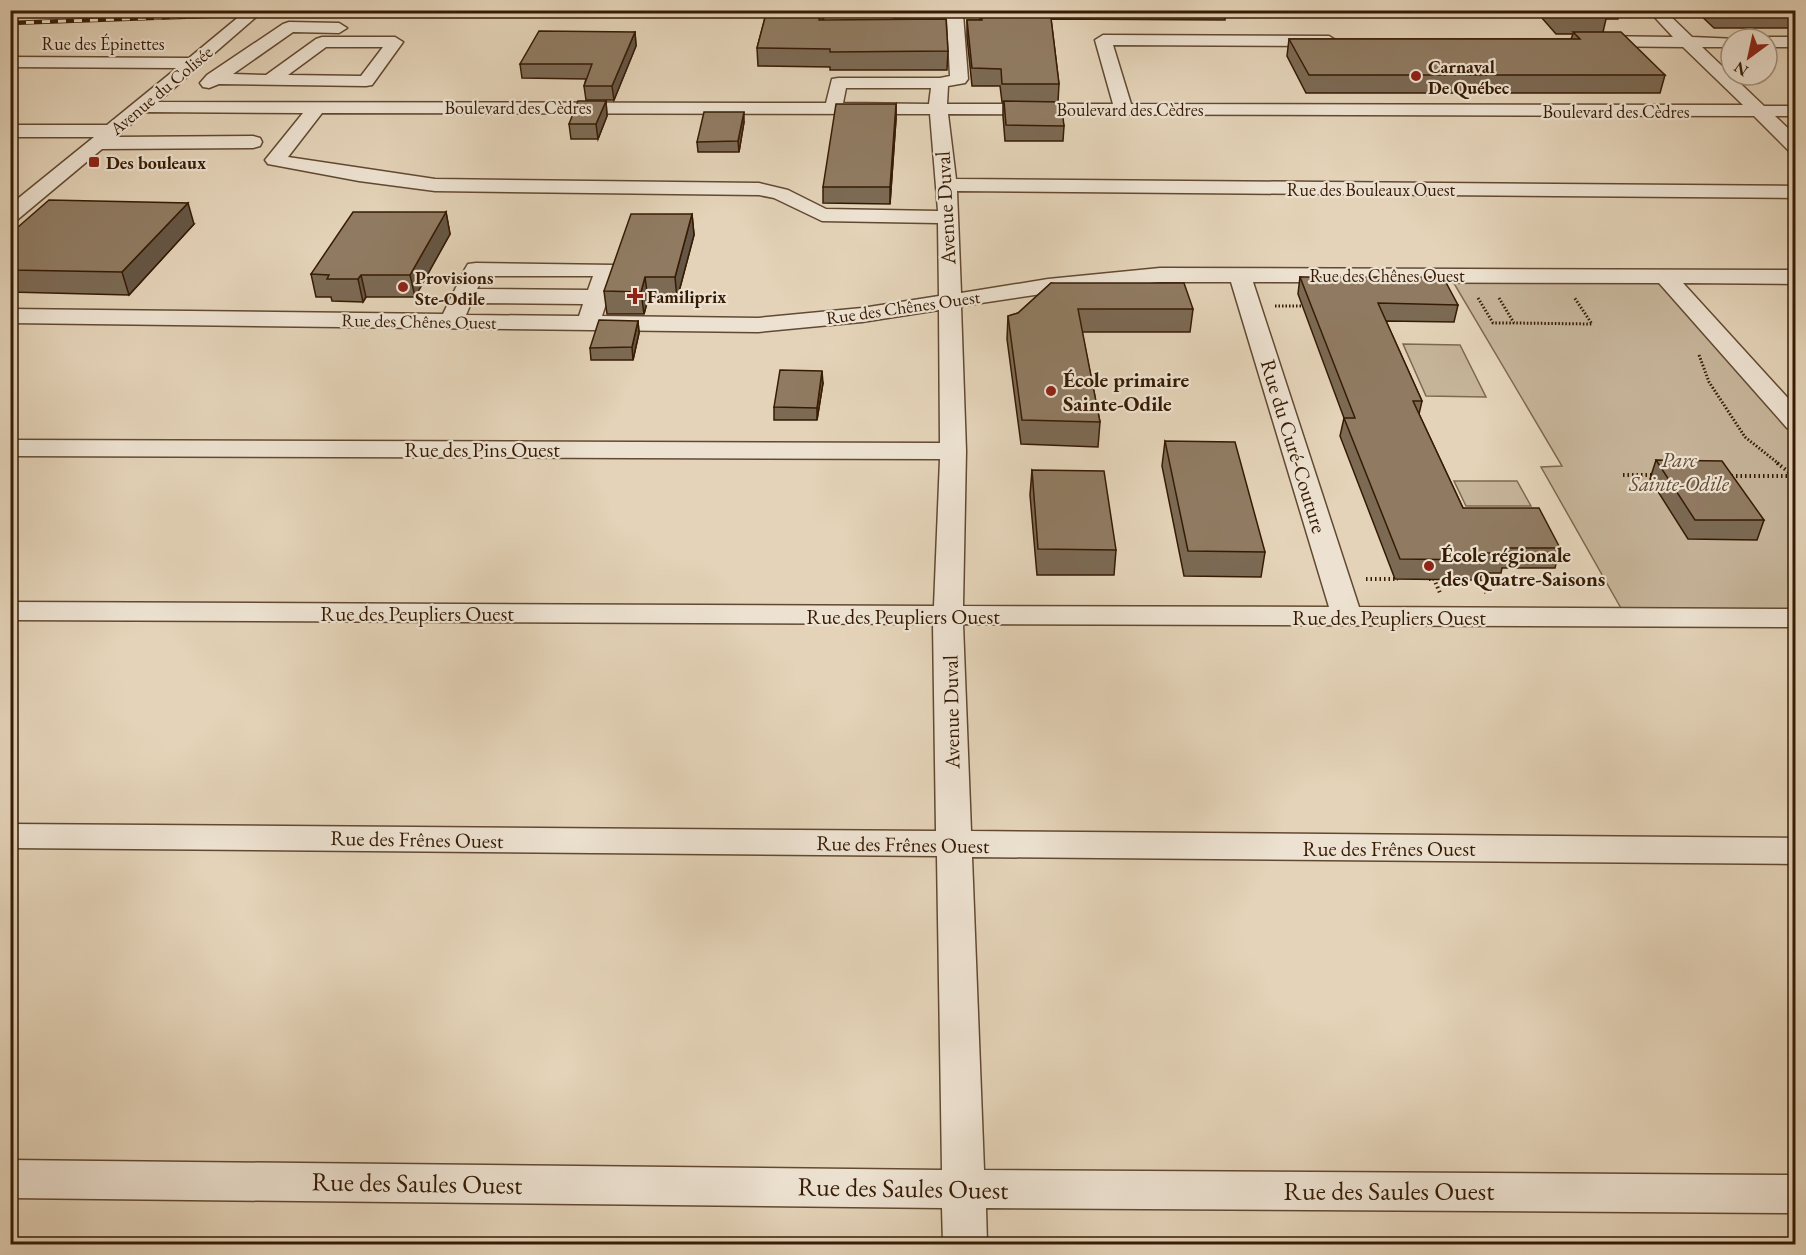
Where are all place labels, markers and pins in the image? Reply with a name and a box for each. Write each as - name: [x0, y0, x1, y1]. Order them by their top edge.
- place label: Carnaval De Québec: [1428, 55, 1510, 99]
- marker: Carnaval De Québec: [1409, 69, 1423, 83]
- place label: Des bouleaux: [106, 151, 206, 174]
- marker: Des bouleaux: [87, 155, 101, 169]
- place label: Provisions Ste-Odile: [415, 266, 493, 310]
- marker: Provisions Ste-Odile: [396, 280, 410, 294]
- place label: Familiprix: [647, 285, 726, 308]
- marker: Familiprix: [628, 289, 642, 303]
- place label: École primaire Sainte-Odile: [1063, 366, 1189, 417]
- marker: École primaire Sainte-Odile: [1044, 384, 1058, 398]
- place label: École régionale des Quatre-Saisons: [1441, 541, 1605, 592]
- marker: École régionale des Quatre-Saisons: [1422, 559, 1436, 573]

